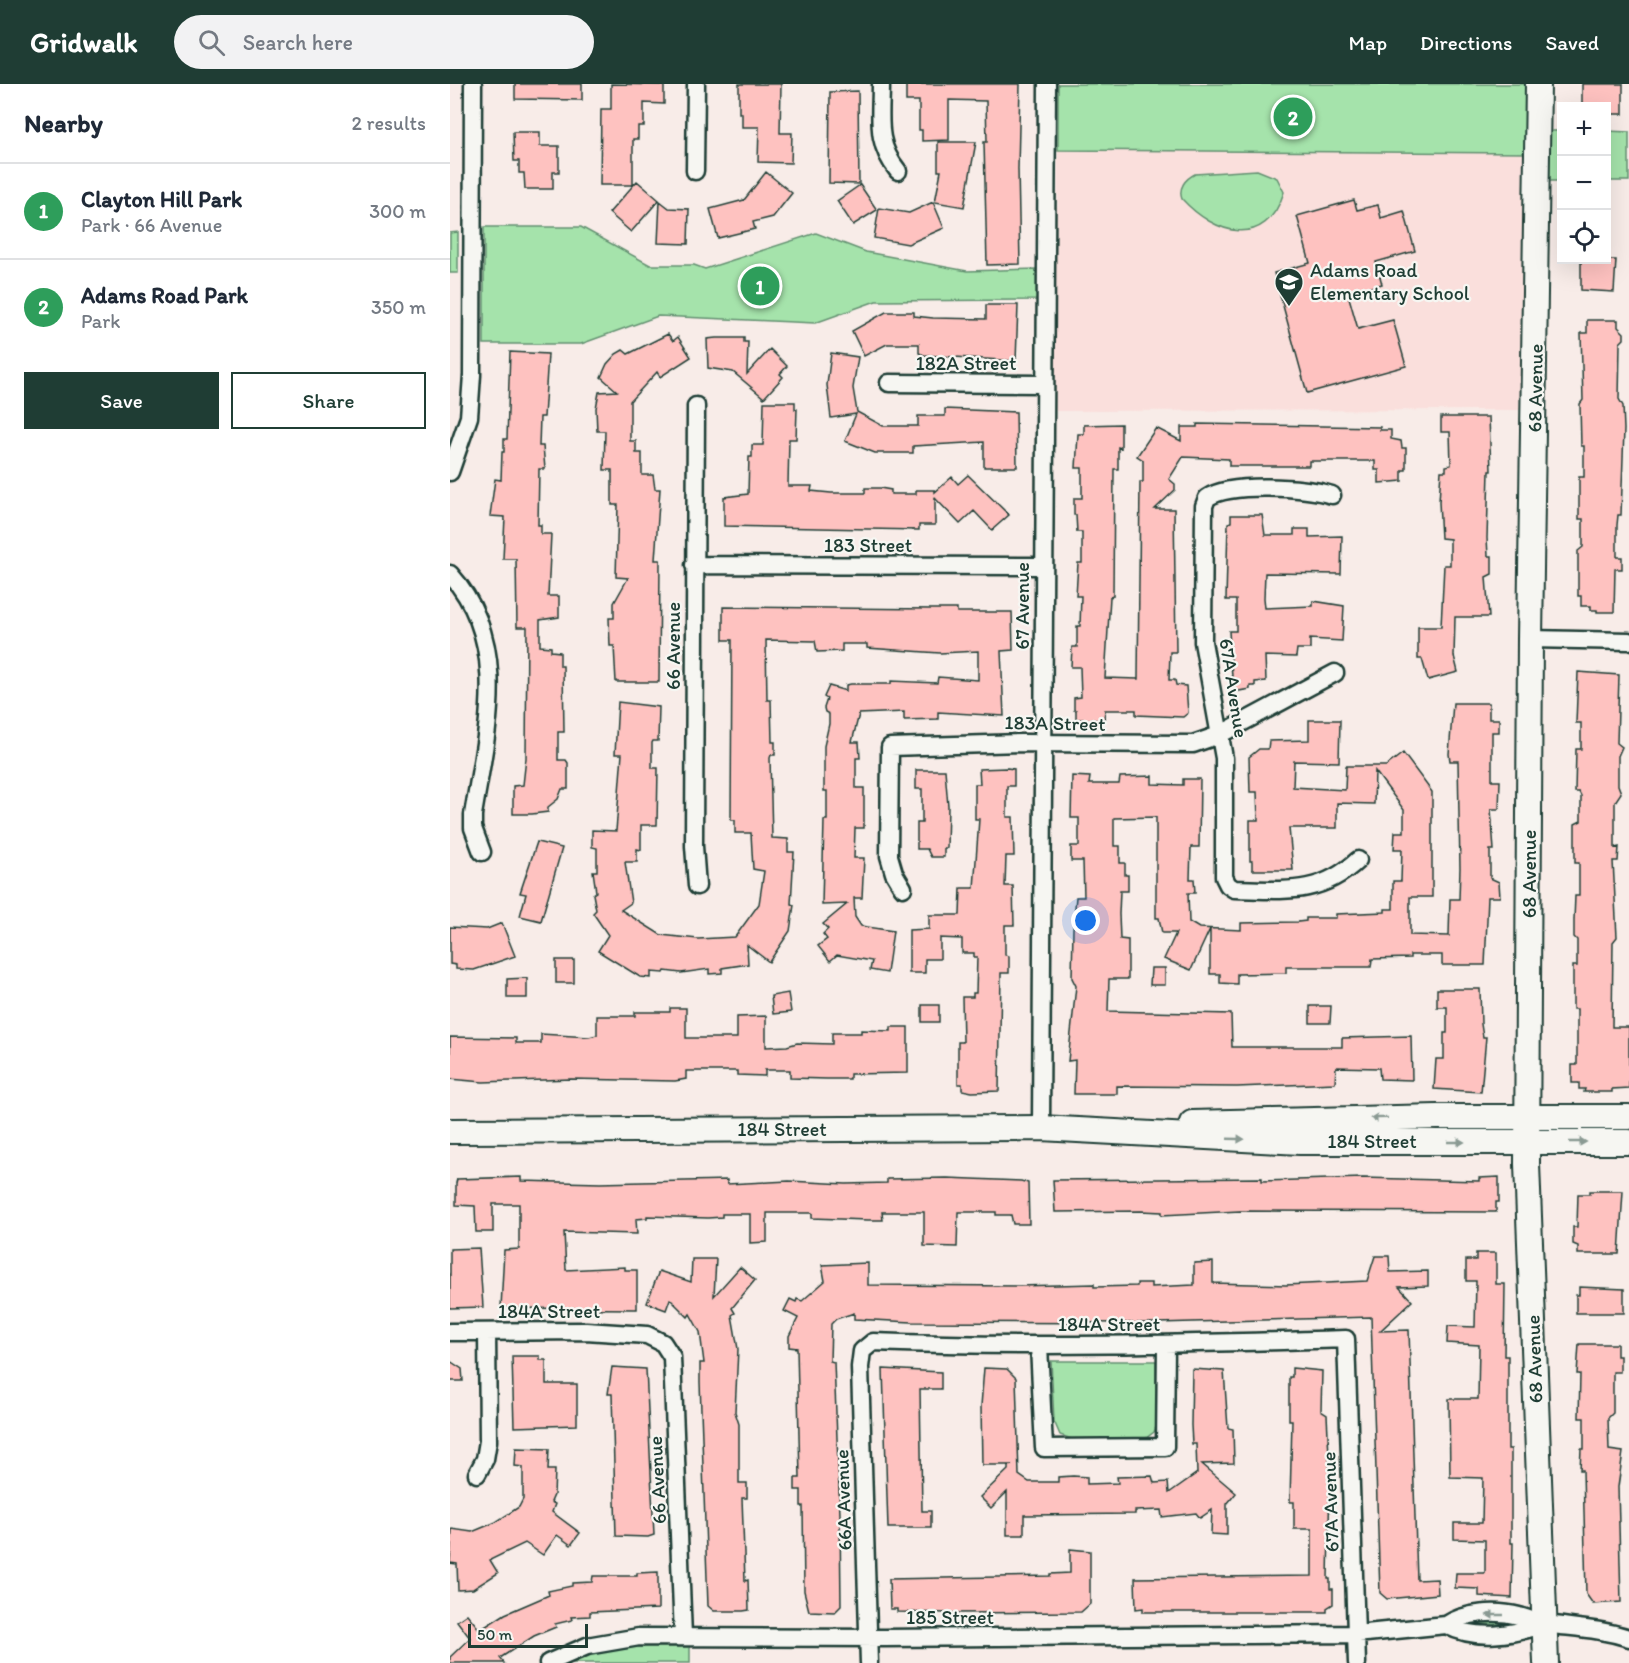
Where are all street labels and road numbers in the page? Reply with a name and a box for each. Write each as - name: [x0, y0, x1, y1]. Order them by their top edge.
- street label: 68 Avenue: [1522, 344, 1548, 432]
- street label: 182A Street: [916, 351, 1016, 375]
- street label: 183 Street: [824, 533, 912, 557]
- street label: 67 Avenue: [1010, 562, 1034, 650]
- street label: 66 Avenue: [661, 602, 685, 690]
- street label: 67A Avenue: [1214, 636, 1254, 740]
- street label: 183A Street: [1004, 710, 1106, 736]
- street label: 68 Avenue: [1517, 830, 1541, 918]
- street label: 184 Street: [737, 1117, 827, 1141]
- street label: 184 Street: [1327, 1129, 1417, 1153]
- street label: 184A Street: [498, 1299, 600, 1323]
- street label: 184A Street: [1058, 1312, 1160, 1336]
- street label: 68 Avenue: [1520, 1314, 1548, 1404]
- street label: 66 Avenue: [643, 1435, 671, 1525]
- street label: 66A Avenue: [829, 1449, 857, 1551]
- street label: 67A Avenue: [1316, 1451, 1344, 1553]
- street label: 185 Street: [906, 1605, 994, 1629]

